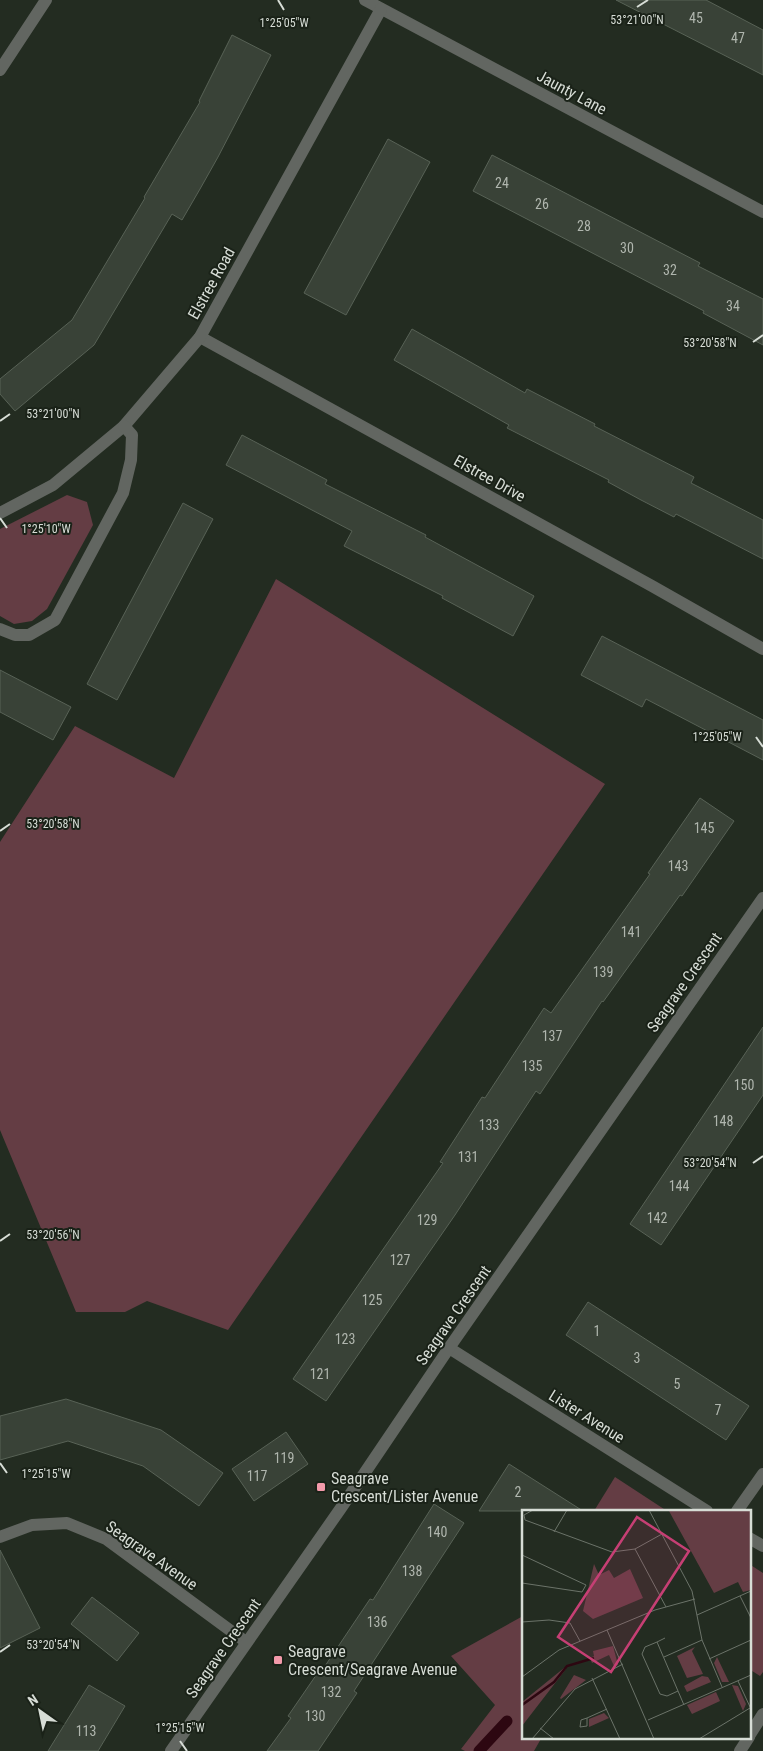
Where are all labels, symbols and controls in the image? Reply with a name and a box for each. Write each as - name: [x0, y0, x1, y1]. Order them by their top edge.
- house number: 45: [689, 10, 703, 26]
- text: 53°21'00"N: [610, 13, 664, 27]
- text: 1°25'05"W: [259, 16, 309, 30]
- house number: 47: [731, 30, 745, 46]
- street label: Jaunty Lane: [534, 66, 610, 119]
- house number: 24: [495, 175, 509, 191]
- house number: 26: [535, 196, 549, 212]
- house number: 28: [577, 218, 591, 234]
- house number: 30: [620, 240, 634, 256]
- street label: Elstree Road: [184, 244, 239, 322]
- house number: 32: [663, 262, 677, 278]
- house number: 34: [726, 298, 740, 314]
- text: 53°20'58"N: [683, 336, 737, 350]
- text: 53°21'00"N: [26, 407, 80, 421]
- street label: Elstree Drive: [451, 451, 529, 506]
- text: 1°25'10"W: [21, 522, 71, 536]
- text: 1°25'05"W: [692, 730, 742, 744]
- text: 53°20'58"N: [26, 817, 80, 831]
- house number: 145: [694, 820, 714, 836]
- house number: 143: [668, 858, 688, 874]
- house number: 141: [621, 924, 641, 940]
- street label: Seagrave Crescent: [643, 929, 726, 1036]
- house number: 139: [593, 964, 613, 980]
- house number: 137: [542, 1028, 562, 1044]
- house number: 135: [522, 1058, 542, 1074]
- house number: 150: [734, 1077, 754, 1093]
- house number: 148: [713, 1113, 733, 1129]
- house number: 133: [479, 1117, 499, 1133]
- house number: 131: [458, 1149, 478, 1165]
- text: 53°20'54"N: [683, 1156, 737, 1170]
- house number: 144: [669, 1178, 689, 1194]
- house number: 142: [647, 1210, 667, 1226]
- house number: 129: [417, 1212, 437, 1228]
- text: 53°20'56"N: [26, 1228, 80, 1242]
- house number: 127: [390, 1252, 410, 1268]
- street label: Seagrave Crescent: [412, 1262, 495, 1369]
- house number: 125: [362, 1292, 382, 1308]
- house number: 1: [594, 1323, 600, 1339]
- house number: 123: [335, 1331, 355, 1347]
- house number: 3: [634, 1350, 640, 1366]
- house number: 121: [310, 1366, 330, 1382]
- house number: 5: [674, 1376, 681, 1392]
- street label: Lister Avenue: [545, 1386, 628, 1447]
- house number: 7: [715, 1402, 722, 1418]
- house number: 119: [274, 1450, 294, 1466]
- text: 1°25'15"W: [21, 1467, 71, 1481]
- house number: 117: [247, 1468, 267, 1484]
- place label: Seagrave Crescent/Lister Avenue: [331, 1469, 478, 1506]
- marker: Seagrave Crescent/Lister Avenue: [315, 1481, 327, 1493]
- house number: 2: [515, 1484, 522, 1500]
- inset map: [522, 1510, 750, 1738]
- street label: Seagrave Avenue: [102, 1517, 201, 1594]
- house number: 140: [427, 1524, 447, 1540]
- house number: 138: [402, 1563, 422, 1579]
- street label: Seagrave Crescent: [182, 1595, 265, 1702]
- house number: 136: [367, 1614, 387, 1630]
- text: 53°20'54"N: [26, 1638, 80, 1652]
- place label: Seagrave Crescent/Seagrave Avenue: [288, 1642, 457, 1679]
- marker: Seagrave Crescent/Seagrave Avenue: [272, 1654, 284, 1666]
- house number: 132: [321, 1684, 341, 1700]
- north arrow: [15, 1686, 65, 1736]
- text: N: [25, 1691, 41, 1709]
- house number: 130: [305, 1708, 325, 1724]
- text: 1°25'15"W: [155, 1721, 205, 1735]
- house number: 113: [76, 1723, 96, 1739]

